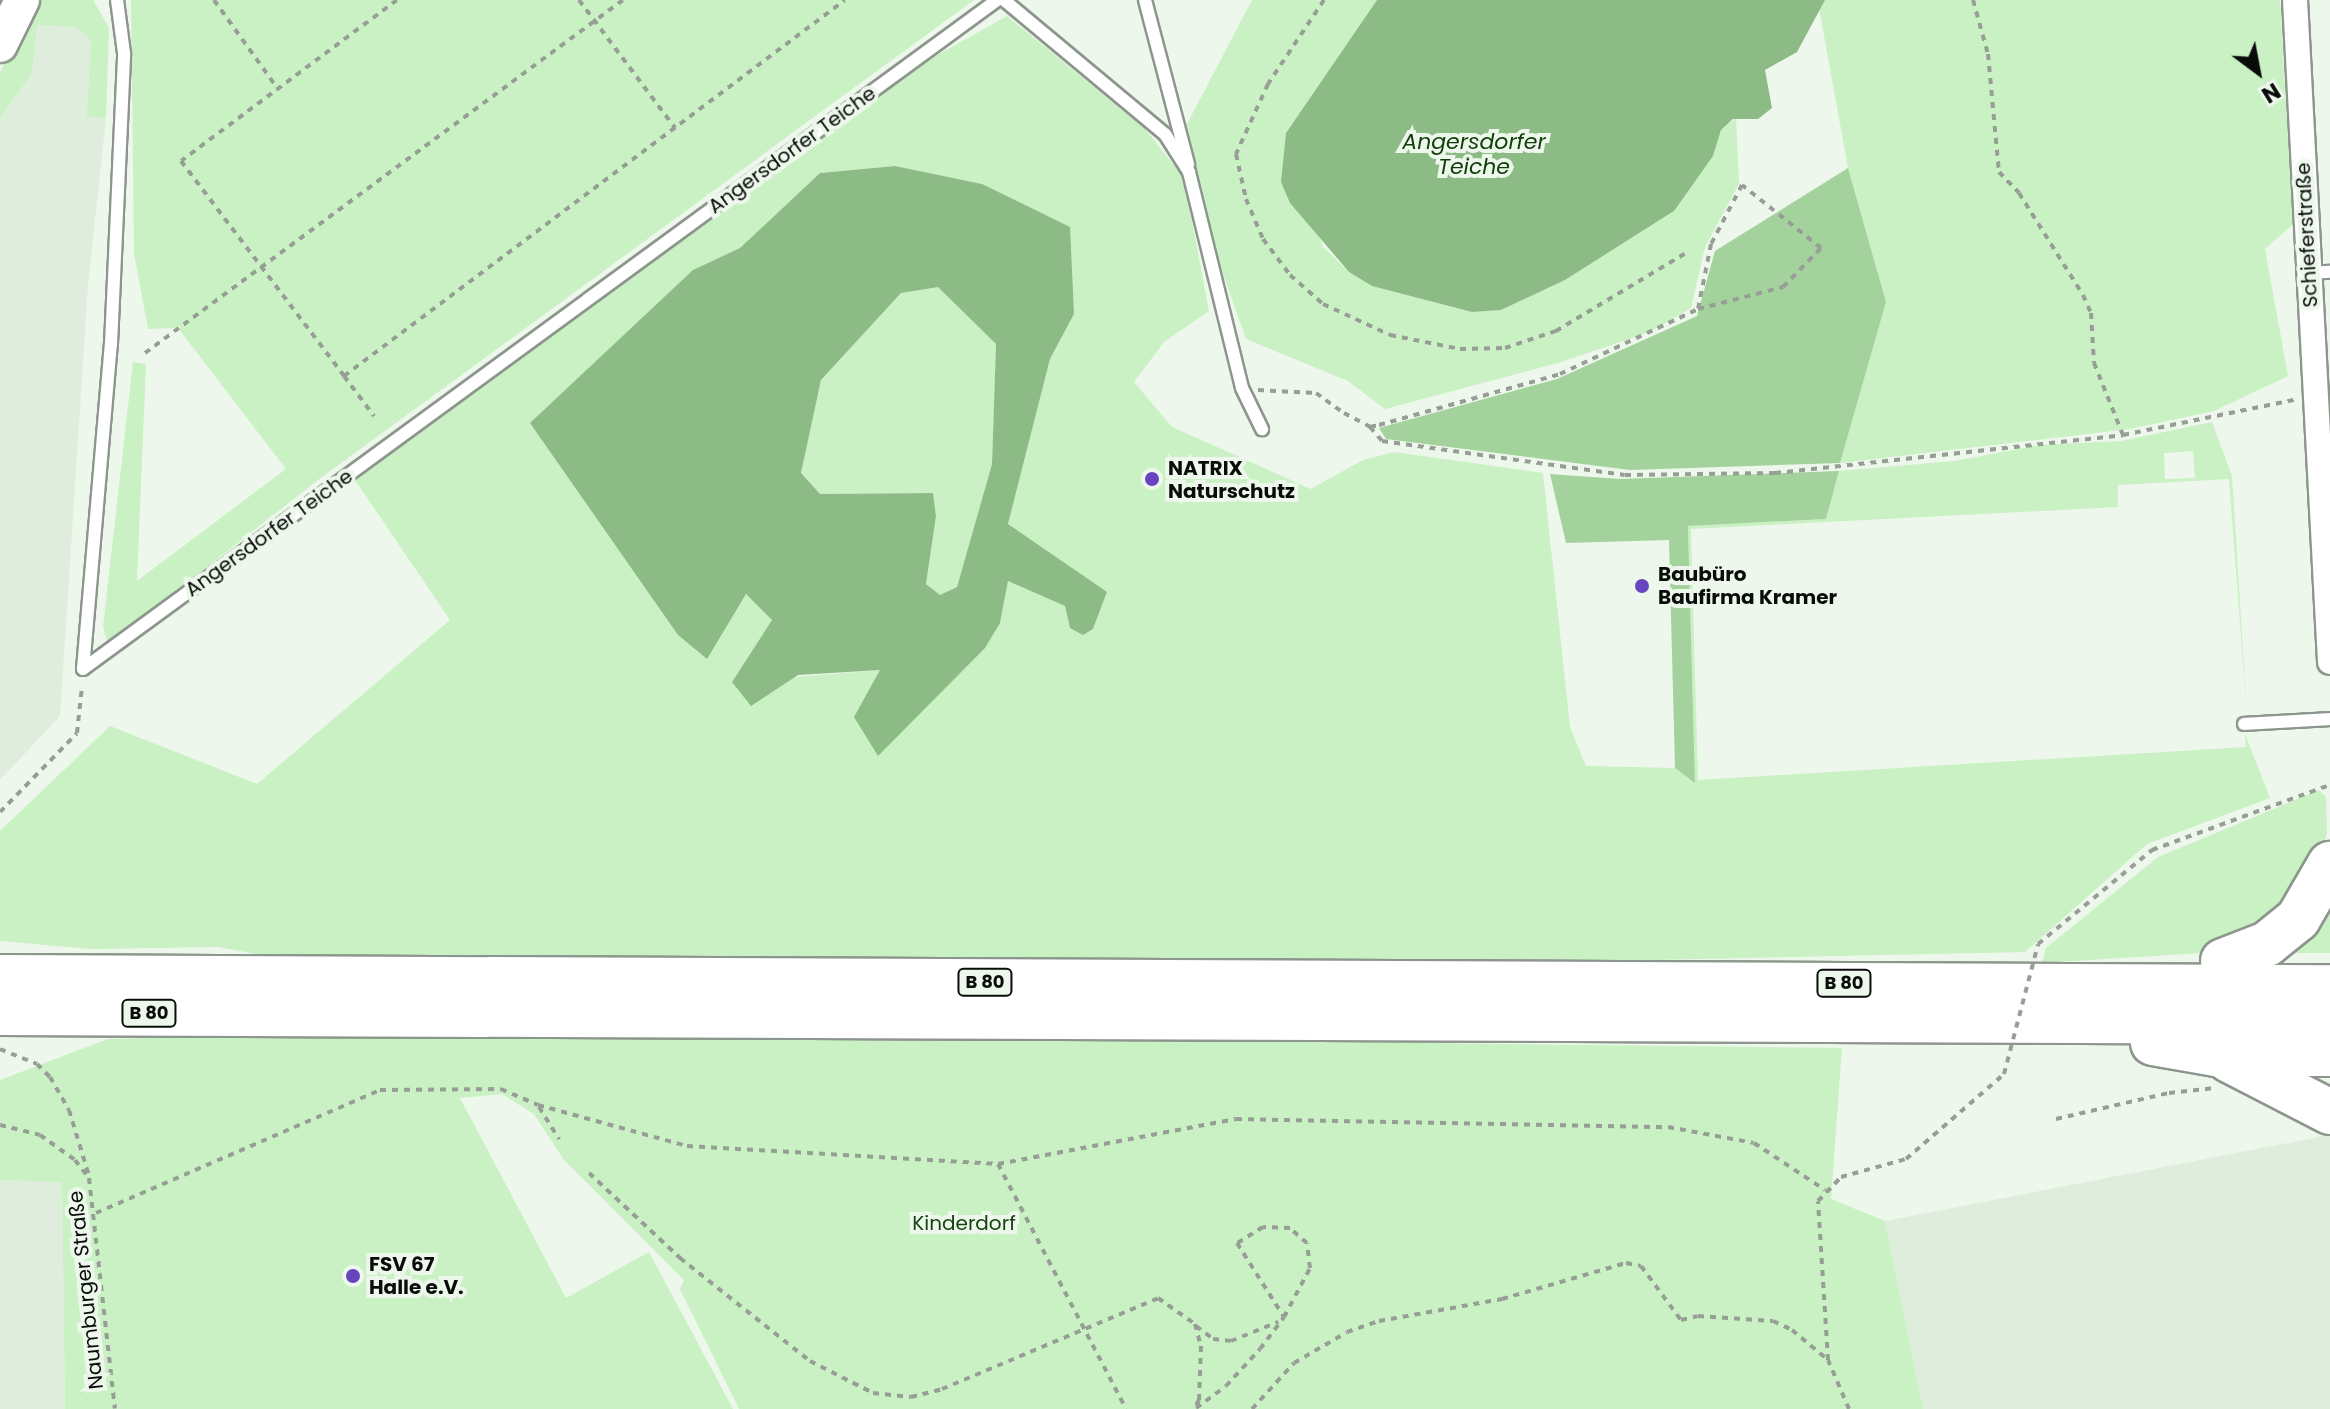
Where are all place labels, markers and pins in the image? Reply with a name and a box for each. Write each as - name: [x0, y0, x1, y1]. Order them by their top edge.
- place label: NATRIX Naturschutz: [1168, 456, 1295, 503]
- marker: NATRIX Naturschutz: [1143, 470, 1161, 488]
- place label: Baubüro Baufirma Kramer: [1658, 562, 1837, 609]
- marker: Baubüro Baufirma Kramer: [1633, 577, 1651, 595]
- place label: FSV 67 Halle e.V.: [369, 1252, 464, 1299]
- marker: FSV 67 Halle e.V.: [344, 1267, 362, 1285]

